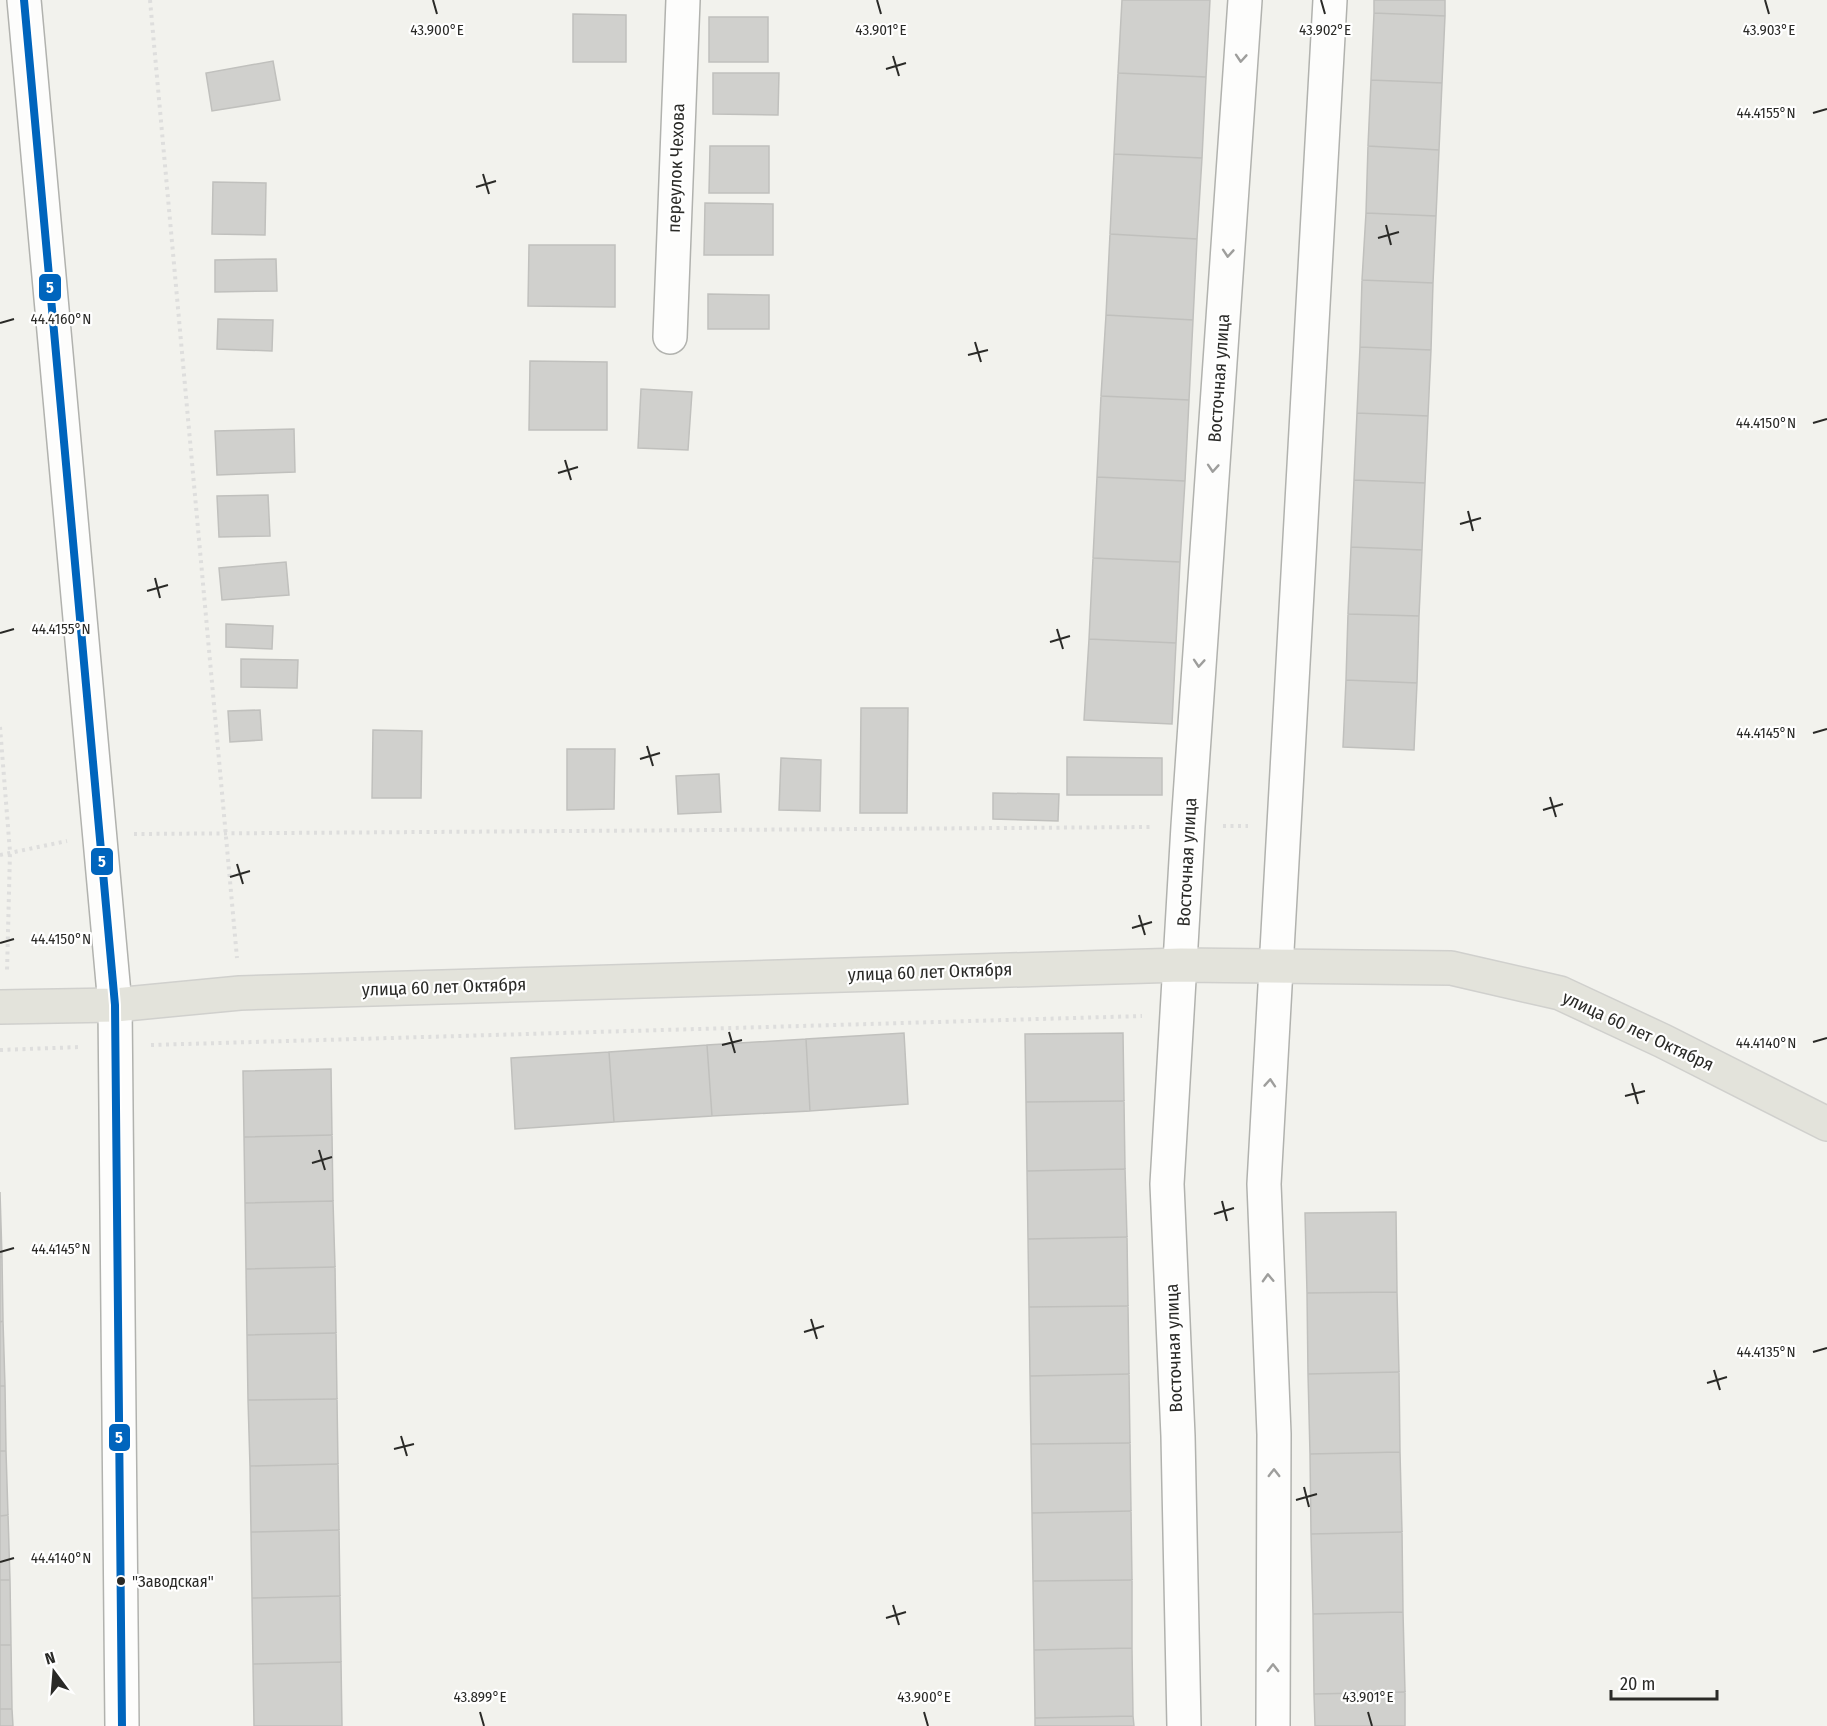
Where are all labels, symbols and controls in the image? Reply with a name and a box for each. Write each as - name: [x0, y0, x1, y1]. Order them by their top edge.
- text: 43.900°E: [410, 21, 464, 39]
- text: 43.901°E: [855, 21, 907, 39]
- text: 43.902°E: [1299, 21, 1351, 39]
- text: 43.903°E: [1743, 21, 1795, 39]
- one-way arrow: [1235, 54, 1248, 63]
- street label: переулок Чехова: [663, 103, 689, 233]
- text: 44.4155°N: [1736, 104, 1796, 122]
- one-way arrow: [1221, 248, 1234, 257]
- line badge: 5: [38, 273, 62, 302]
- text: 5: [46, 278, 54, 297]
- text: 44.4160°N: [31, 310, 91, 328]
- street label: Восточная улица: [1204, 313, 1234, 443]
- text: 44.4150°N: [1736, 414, 1796, 432]
- one-way arrow: [1206, 464, 1219, 473]
- text: 44.4155°N: [31, 620, 91, 638]
- one-way arrow: [1193, 658, 1206, 667]
- text: 44.4145°N: [1736, 724, 1796, 742]
- street label: Восточная улица: [1173, 797, 1201, 927]
- line badge: 5: [90, 847, 114, 876]
- text: 5: [98, 852, 106, 871]
- text: 44.4150°N: [31, 930, 91, 948]
- street label: улица 60 лет Октября: [847, 958, 1013, 986]
- street label: улица 60 лет Октября: [361, 973, 527, 1001]
- street label: улица 60 лет Октября: [1559, 986, 1717, 1076]
- text: 44.4140°N: [1736, 1034, 1796, 1052]
- one-way arrow: [1264, 1078, 1277, 1087]
- text: 44.4145°N: [31, 1240, 91, 1258]
- one-way arrow: [1261, 1273, 1274, 1282]
- street label: Восточная улица: [1161, 1283, 1187, 1413]
- text: 44.4135°N: [1736, 1343, 1796, 1361]
- line badge: 5: [108, 1423, 131, 1452]
- text: 5: [115, 1428, 123, 1447]
- one-way arrow: [1268, 1468, 1280, 1477]
- text: 44.4140°N: [31, 1549, 91, 1567]
- place label: "Заводская": [132, 1572, 214, 1591]
- marker: "Заводская": [115, 1575, 127, 1587]
- north arrow: [24, 1642, 84, 1702]
- text: N: [43, 1648, 57, 1669]
- one-way arrow: [1267, 1663, 1279, 1672]
- scale bar: [1611, 1663, 1718, 1701]
- text: 20 m: [1620, 1673, 1655, 1695]
- text: 43.899°E: [454, 1688, 506, 1706]
- text: 43.900°E: [897, 1688, 951, 1706]
- text: 43.901°E: [1342, 1688, 1394, 1706]

